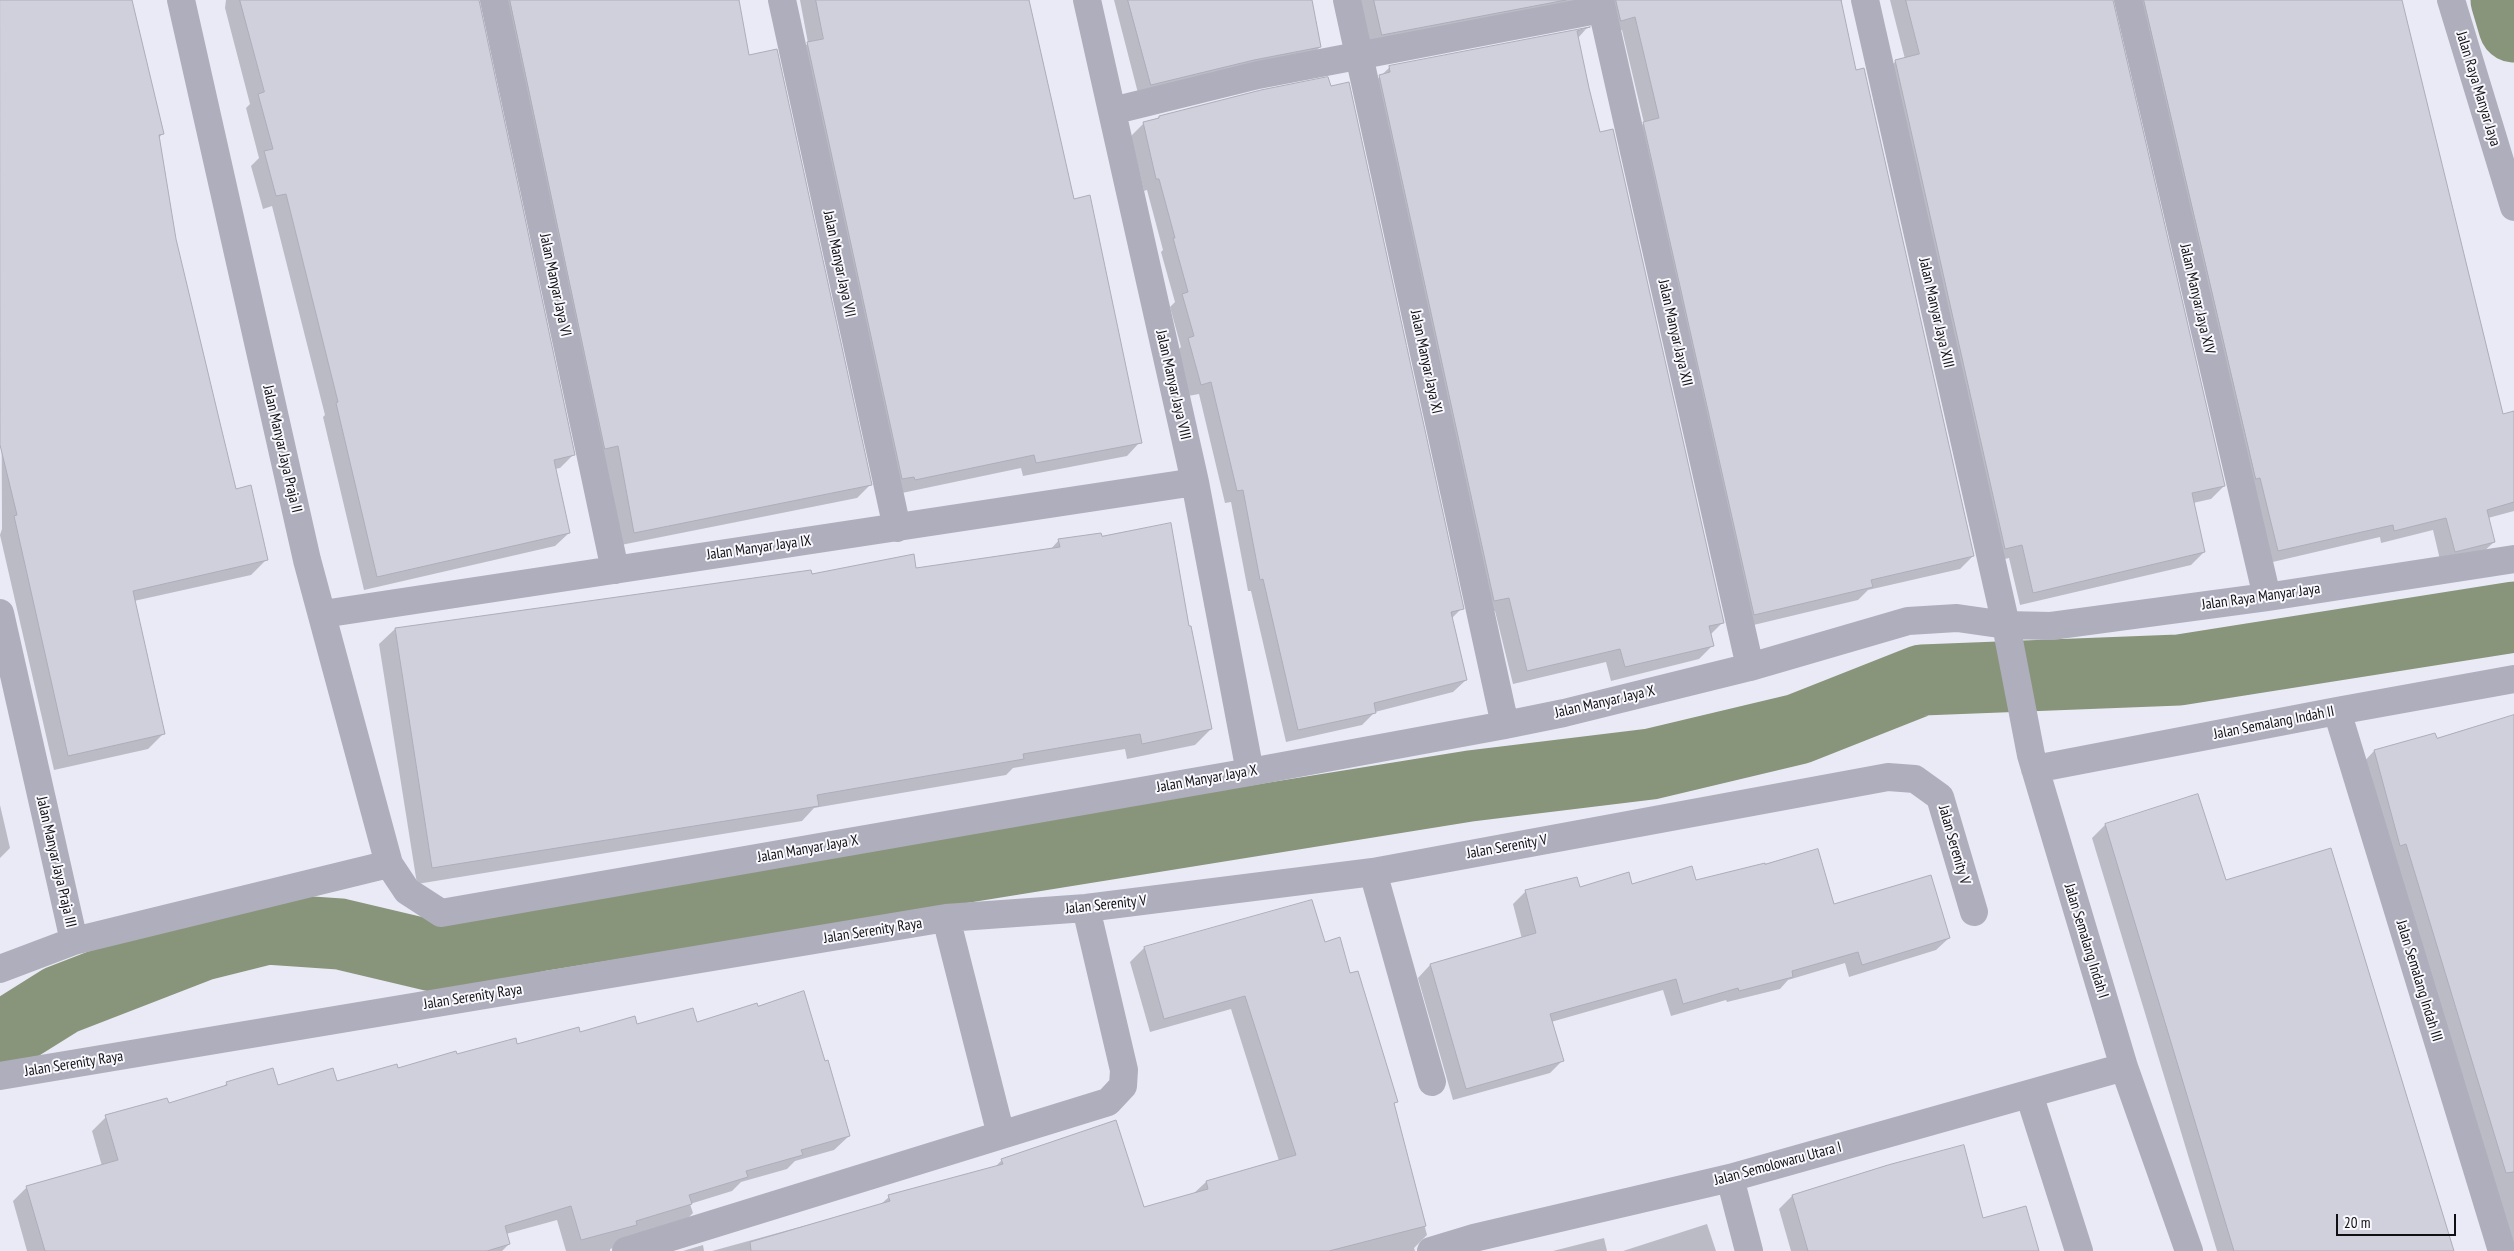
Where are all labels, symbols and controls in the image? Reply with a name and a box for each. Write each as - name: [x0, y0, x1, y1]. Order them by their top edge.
- street label: Jalan Raya Manyar Jaya: [2452, 29, 2504, 149]
- street label: Jalan Manyar Jaya VII: [819, 209, 859, 319]
- street label: Jalan Manyar Jaya VI: [535, 232, 575, 338]
- street label: Jalan Manyar Jaya XIV: [2176, 242, 2218, 356]
- street label: Jalan Manyar Jaya XIII: [1915, 256, 1957, 370]
- street label: Jalan Manyar Jaya XII: [1654, 278, 1696, 388]
- street label: Jalan Manyar Jaya XI: [1406, 309, 1446, 415]
- street label: Jalan Manyar Jaya VIII: [1152, 329, 1194, 441]
- street label: Jalan Manyar Jaya Praja II: [259, 384, 305, 514]
- street label: Jalan Manyar Jaya IX: [706, 532, 812, 564]
- street label: Jalan Raya Manyar Jaya: [2201, 580, 2321, 614]
- street label: Jalan Manyar Jaya X: [1553, 682, 1657, 722]
- street label: Jalan Semalang Indah II: [2212, 702, 2336, 744]
- street label: Jalan Manyar Jaya X: [1155, 761, 1259, 797]
- street label: Jalan Manyar Jaya Praja III: [32, 795, 80, 929]
- street label: Jalan Serenity V: [1934, 803, 1974, 887]
- street label: Jalan Manyar Jaya X: [756, 831, 860, 867]
- street label: Jalan Serenity V: [1465, 831, 1549, 863]
- street label: Jalan Semalang Indah I: [2060, 882, 2112, 1000]
- street label: Jalan Serenity V: [1065, 892, 1147, 918]
- street label: Jalan Serenity Raya: [823, 914, 923, 948]
- street label: Jalan Semalang Indah III: [2392, 918, 2446, 1044]
- street label: Jalan Serenity Raya: [423, 980, 523, 1014]
- street label: Jalan Serenity Raya: [24, 1047, 124, 1081]
- street label: Jalan Semolowaru Utara I: [1712, 1138, 1844, 1190]
- scale bar: [2339, 1204, 2459, 1236]
- text: 20 m: [2344, 1213, 2370, 1232]

